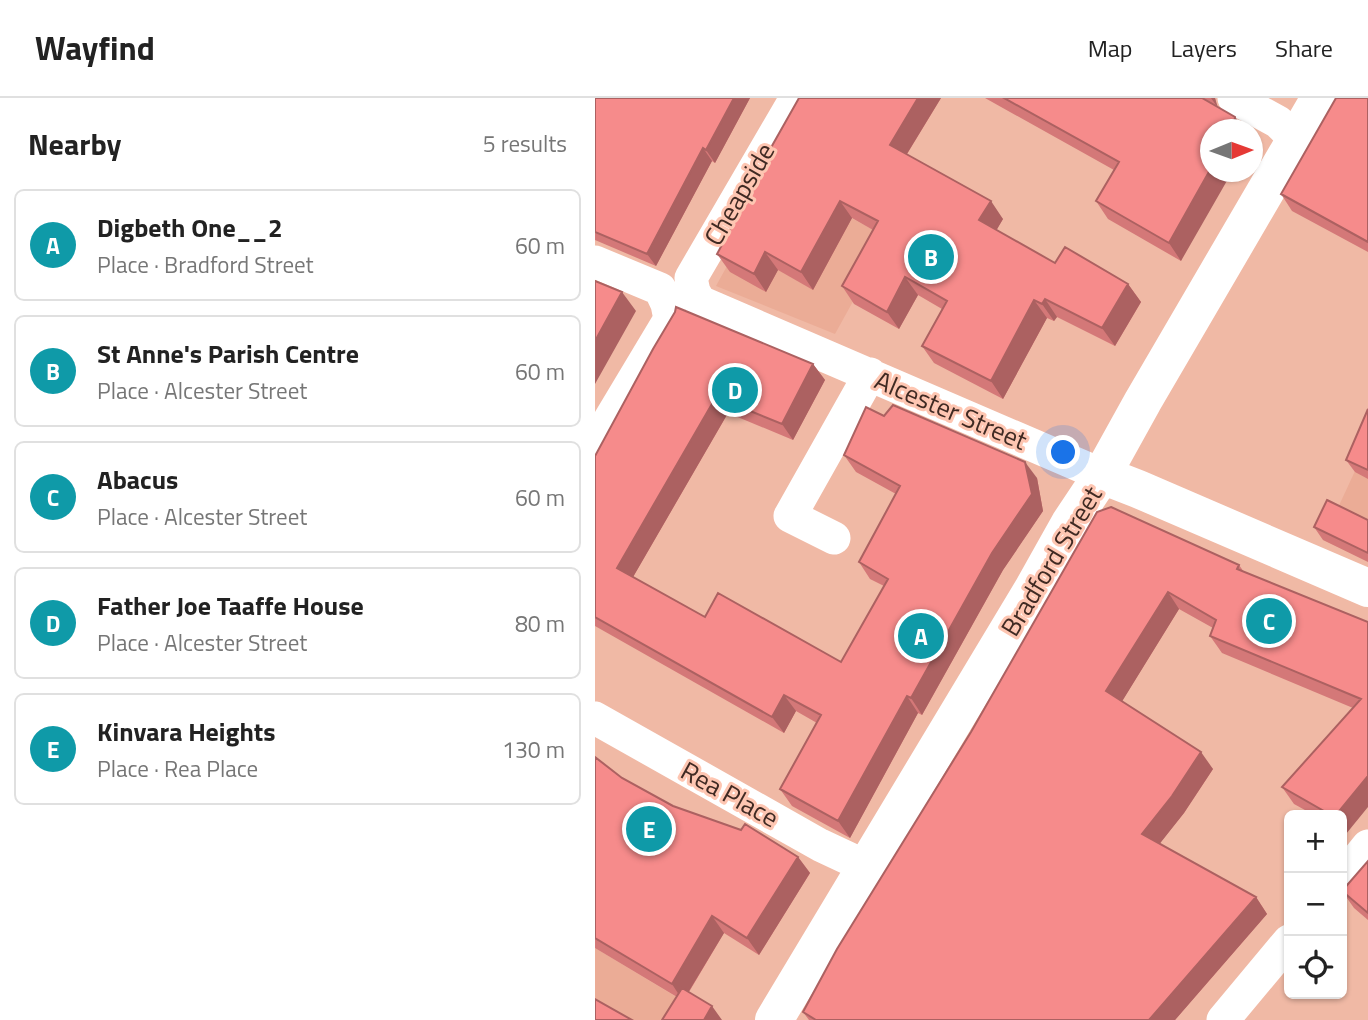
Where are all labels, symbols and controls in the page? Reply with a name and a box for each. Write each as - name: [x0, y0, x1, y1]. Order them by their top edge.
- text: Wayfind: [35, 23, 155, 73]
- text: Map: [1088, 30, 1133, 66]
- text: Layers: [1171, 30, 1237, 66]
- text: Share: [1275, 30, 1333, 66]
- north arrow: [1200, 119, 1263, 182]
- text: Nearby: [28, 121, 121, 167]
- text: 5 results: [483, 126, 567, 161]
- street label: Cheapside: [694, 135, 784, 253]
- text: Digbeth One__2: [97, 208, 283, 247]
- text: A: [46, 228, 60, 263]
- text: 60 m: [515, 228, 565, 263]
- pin: B: [908, 231, 954, 283]
- text: Place · Bradford Street: [97, 247, 314, 282]
- text: St Anne's Parish Centre: [97, 334, 359, 373]
- text: B: [46, 354, 60, 389]
- text: 60 m: [515, 354, 565, 389]
- street label: Alcester Street: [869, 360, 1033, 460]
- pin: D: [712, 364, 758, 416]
- text: Place · Alcester Street: [97, 373, 307, 408]
- your location: [1046, 435, 1080, 469]
- text: Abacus: [97, 460, 178, 499]
- street label: Bradford Street: [991, 478, 1111, 644]
- text: C: [47, 480, 59, 515]
- text: 60 m: [515, 480, 565, 515]
- text: Place · Alcester Street: [97, 499, 307, 534]
- text: Father Joe Taaffe House: [97, 586, 364, 625]
- pin: C: [1246, 595, 1292, 647]
- text: D: [46, 606, 60, 641]
- text: 80 m: [515, 606, 565, 641]
- pin: A: [898, 610, 944, 662]
- text: Place · Alcester Street: [97, 625, 307, 660]
- text: Kinvara Heights: [97, 712, 276, 751]
- text: E: [47, 732, 59, 767]
- text: 130 m: [502, 732, 565, 767]
- text: Place · Rea Place: [97, 751, 258, 786]
- street label: Rea Place: [674, 751, 786, 837]
- pin: E: [626, 803, 672, 855]
- map controls: [1284, 810, 1347, 999]
- button: +: [1284, 810, 1347, 873]
- button: −: [1284, 873, 1347, 936]
- button: locate: [1284, 936, 1347, 999]

